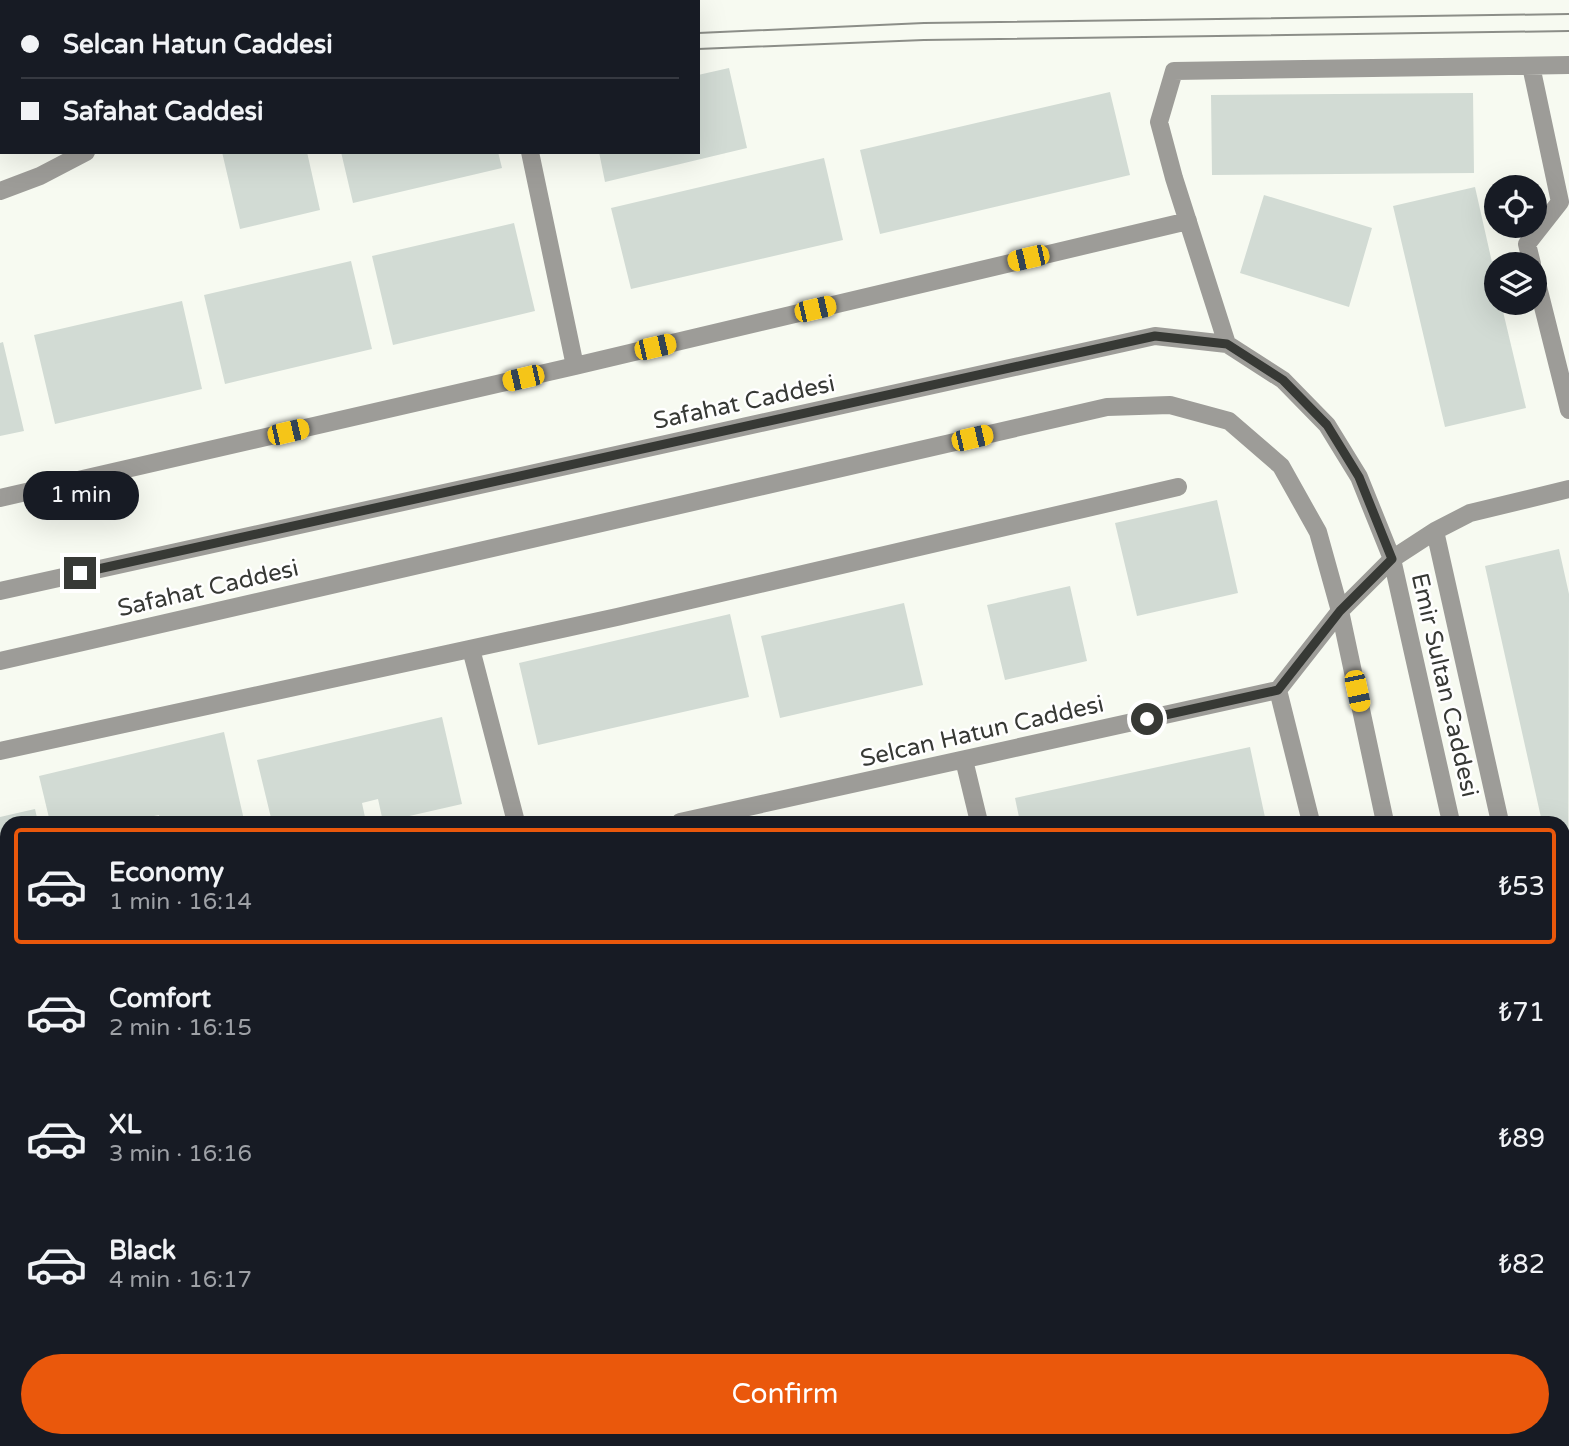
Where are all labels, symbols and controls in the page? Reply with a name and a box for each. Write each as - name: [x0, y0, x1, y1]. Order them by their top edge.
- text: Selcan Hatun Caddesi: [63, 29, 333, 60]
- text: Safahat Caddesi: [63, 96, 263, 127]
- map controls: [1484, 175, 1547, 315]
- button: locate: [1484, 175, 1547, 238]
- car: [1006, 243, 1051, 273]
- button: layers: [1484, 252, 1547, 315]
- car: [793, 294, 838, 324]
- car: [633, 332, 678, 362]
- car: [501, 363, 546, 393]
- street label: Safahat Caddesi: [651, 369, 838, 436]
- car: [266, 417, 311, 447]
- car: [950, 423, 995, 453]
- callout: 1 min: [22, 472, 138, 520]
- text: 1 min: [50, 481, 112, 509]
- street label: Safahat Caddesi: [115, 554, 302, 623]
- route end: [64, 557, 96, 589]
- street label: Emir Sultan Caddesi: [1405, 570, 1484, 800]
- car: [1343, 668, 1372, 714]
- street label: Selcan Hatun Caddesi: [858, 689, 1107, 774]
- route start: [1131, 703, 1163, 735]
- icon: car: [25, 855, 88, 918]
- text: Economy: [109, 857, 224, 888]
- text: ₺53: [1499, 871, 1545, 902]
- text: 1 min · 16:14: [109, 888, 252, 916]
- icon: car: [25, 981, 88, 1044]
- text: Comfort: [109, 983, 211, 1014]
- text: ₺71: [1499, 997, 1545, 1028]
- text: 2 min · 16:15: [109, 1014, 252, 1042]
- icon: car: [25, 1107, 88, 1170]
- text: XL: [109, 1109, 141, 1140]
- text: ₺89: [1499, 1123, 1545, 1154]
- text: 3 min · 16:16: [109, 1140, 252, 1168]
- icon: car: [25, 1233, 88, 1296]
- text: Black: [109, 1235, 176, 1266]
- text: ₺82: [1499, 1249, 1545, 1280]
- text: 4 min · 16:17: [109, 1266, 252, 1294]
- button: Confirm: [21, 1354, 1549, 1434]

